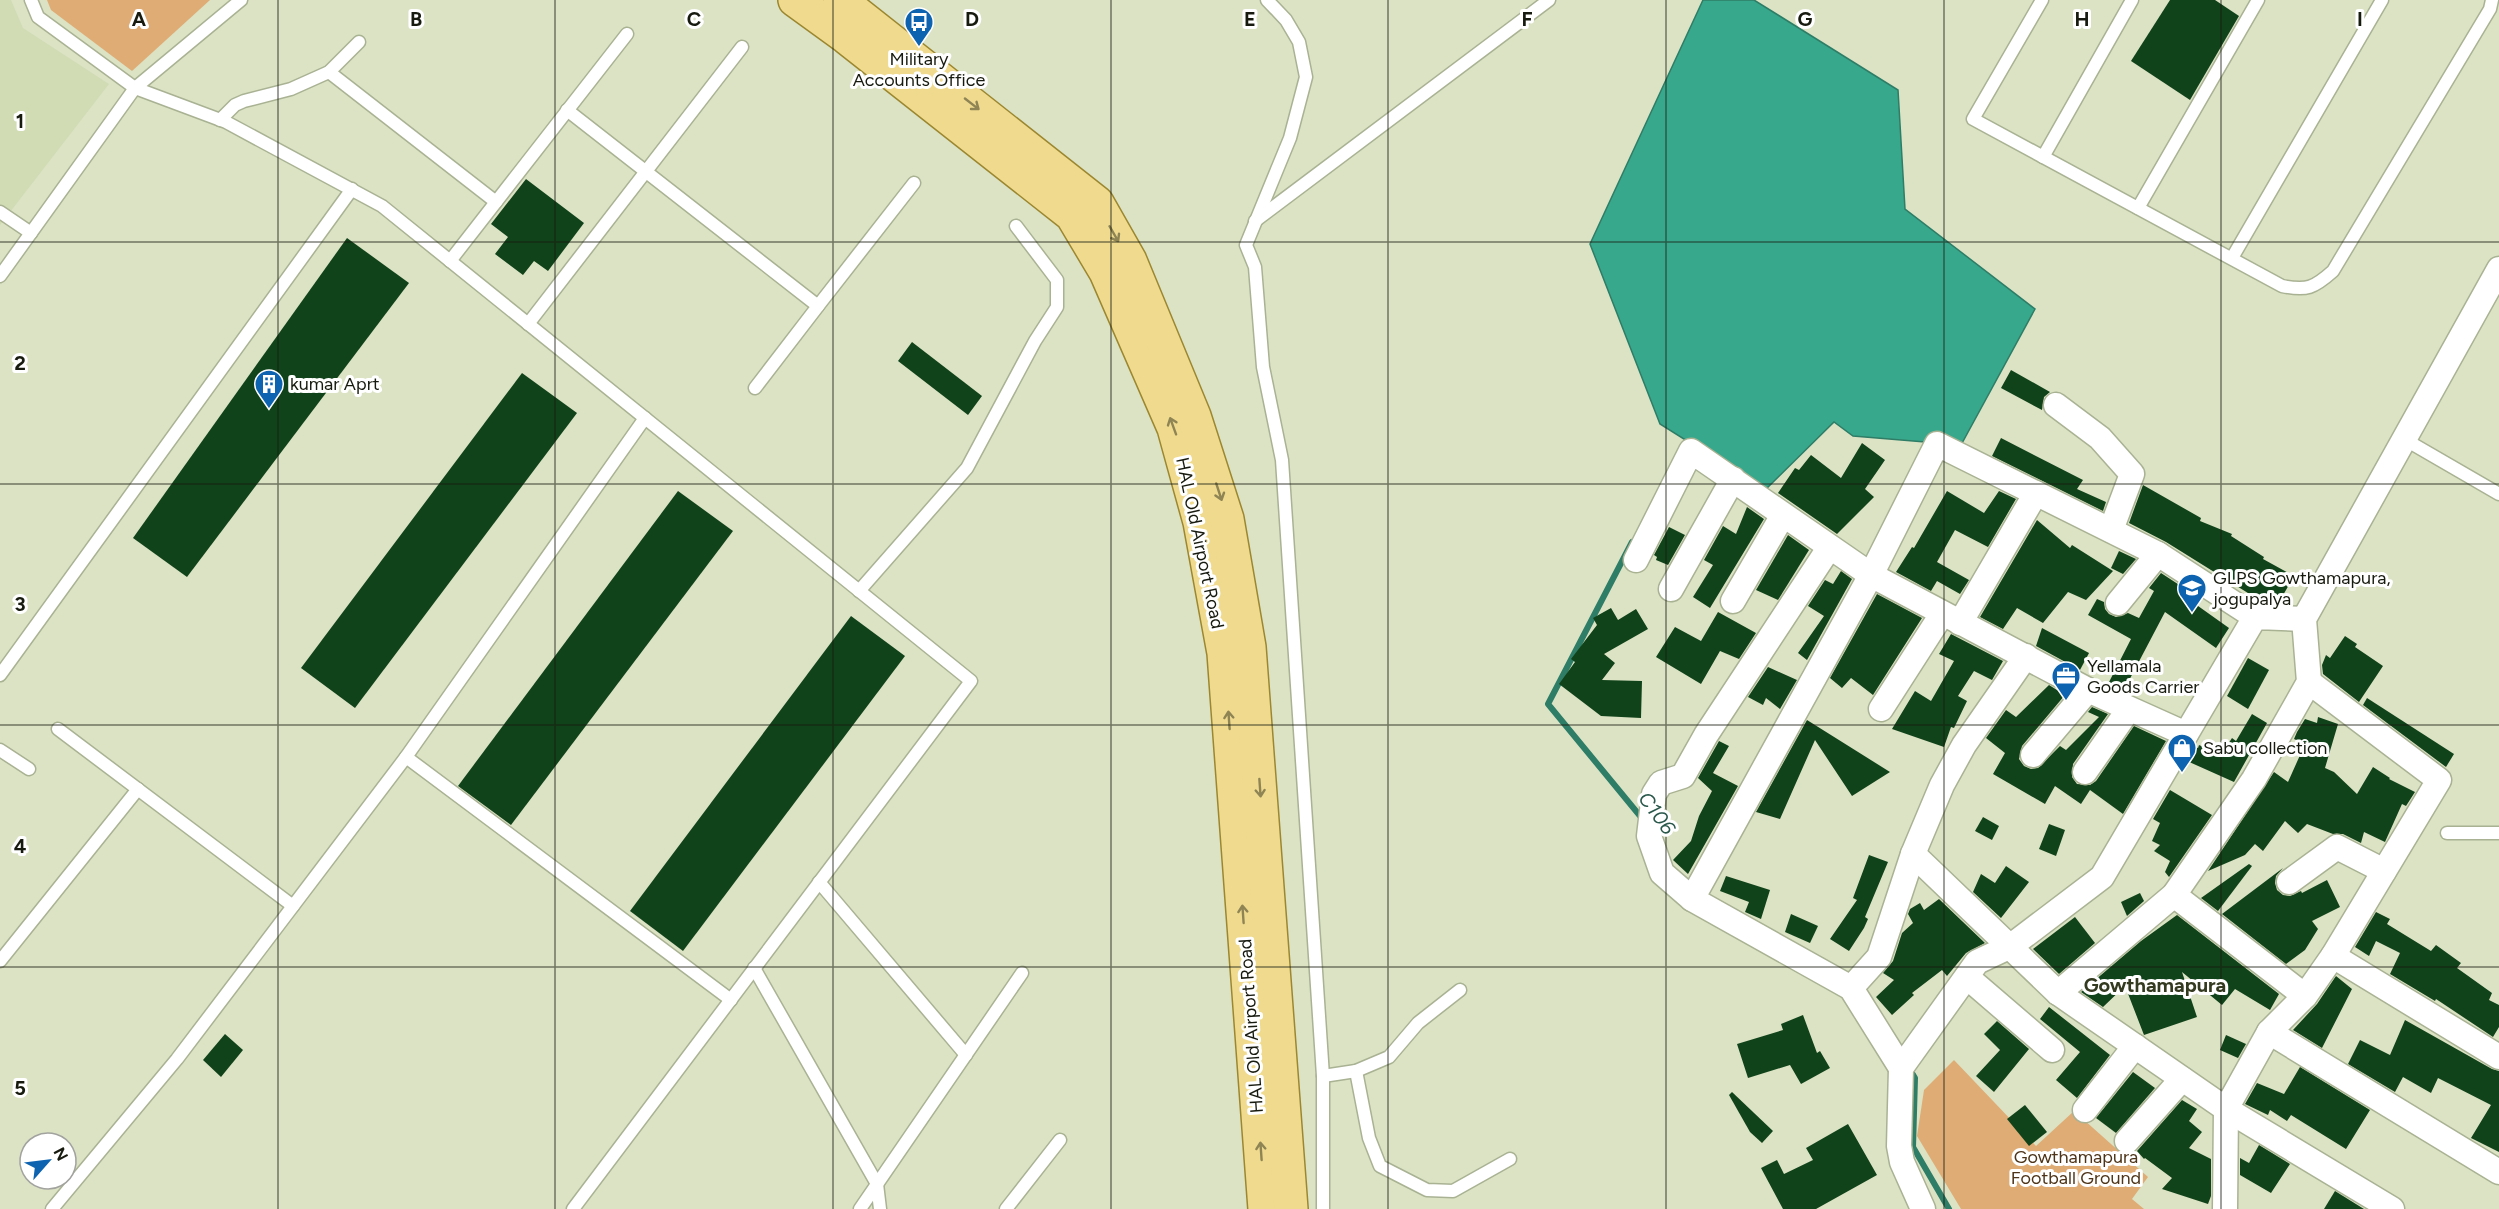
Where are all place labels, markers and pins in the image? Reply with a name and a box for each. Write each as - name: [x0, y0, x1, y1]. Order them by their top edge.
- bus stop icon: Military Accounts Office: [903, 6, 935, 48]
- place label: Military Accounts Office: [853, 48, 986, 91]
- building icon: kumar Aprt: [253, 368, 285, 410]
- place label: kumar Aprt: [290, 373, 380, 395]
- place label: GLPS Gowthamapura, jogupalya: [2212, 567, 2391, 610]
- school or university icon: GLPS Gowthamapura, jogupalya: [2176, 572, 2208, 614]
- place label: Yellamala Goods Carrier: [2087, 655, 2199, 698]
- office icon: Yellamala Goods Carrier: [2050, 660, 2082, 702]
- shop icon: Sabu collection: [2166, 732, 2198, 774]
- place label: Sabu collection: [2203, 737, 2327, 759]

